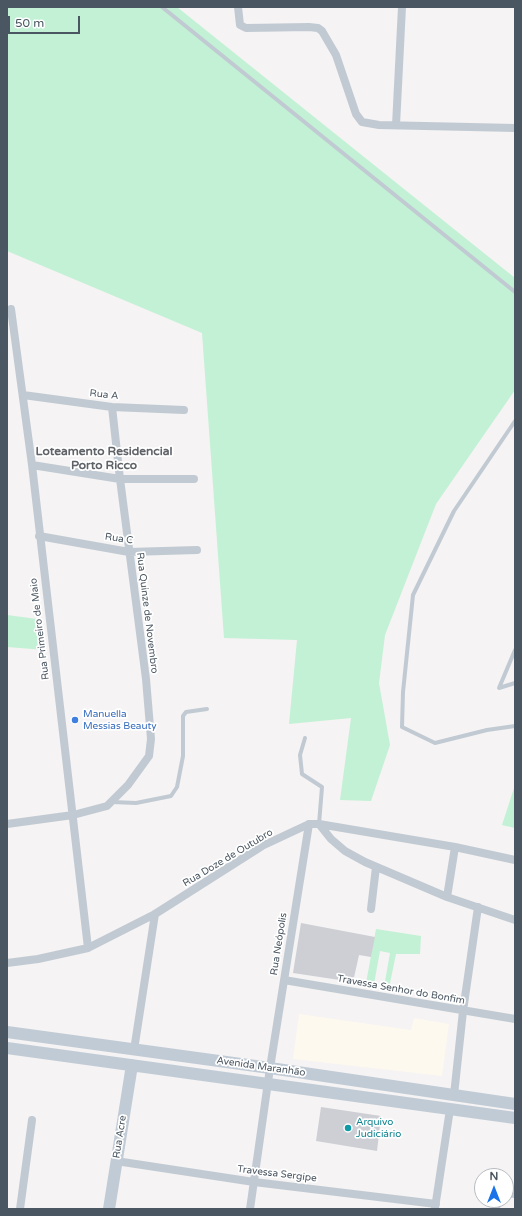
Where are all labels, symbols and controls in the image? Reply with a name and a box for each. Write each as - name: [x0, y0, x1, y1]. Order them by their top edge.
- scale bar: [10, 8, 82, 34]
- text: 50 m: [15, 16, 44, 30]
- street label: Rua A: [89, 388, 119, 402]
- district label: Loteamento Residencial Porto Ricco: [36, 445, 172, 473]
- street label: Rua C: [104, 531, 134, 547]
- street label: Rua Quinze de Novembro: [134, 552, 160, 674]
- street label: Rua Primeiro de Maio: [28, 577, 52, 681]
- place label: Manuella Messias Beauty: [83, 708, 157, 732]
- marker: Manuella Messias Beauty: [70, 715, 80, 725]
- street label: Rua Doze de Outubro: [181, 826, 275, 890]
- street label: Rua Neópolis: [268, 912, 290, 976]
- street label: Travessa Senhor do Bonfim: [336, 973, 466, 1007]
- street label: Avenida Maranhão: [216, 1055, 306, 1079]
- street label: Rua Acre: [111, 1115, 129, 1159]
- place label: Arquivo Judiciário: [356, 1116, 401, 1140]
- marker: Arquivo Judiciário: [343, 1123, 353, 1133]
- street label: Travessa Sergipe: [237, 1163, 317, 1185]
- north arrow: [474, 1168, 514, 1208]
- text: N: [490, 1170, 498, 1183]

